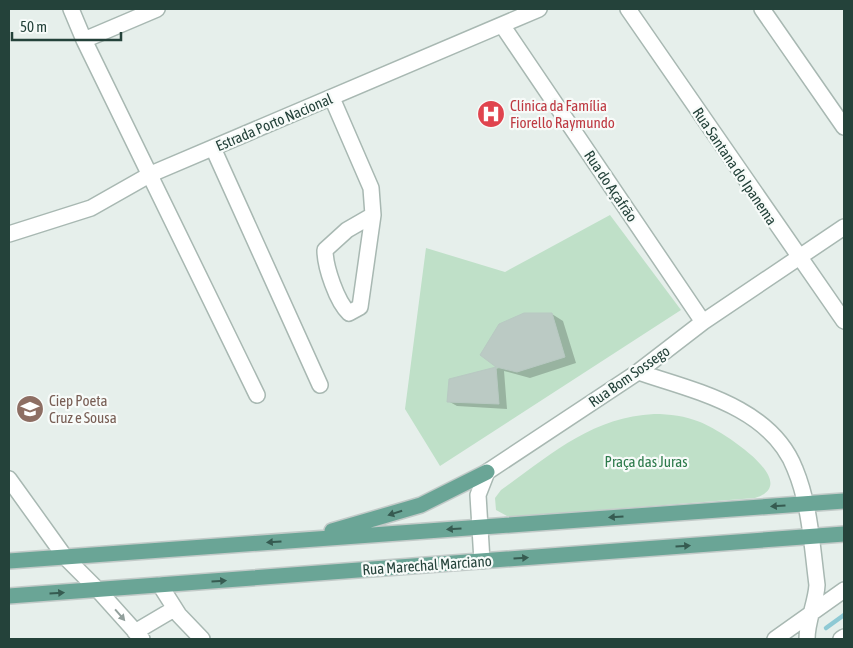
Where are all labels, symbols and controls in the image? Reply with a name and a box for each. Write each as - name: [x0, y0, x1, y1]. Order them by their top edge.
- scale bar: [12, 10, 121, 42]
- text: 50 m: [20, 18, 47, 35]
- street label: Estrada Porto Nacional: [213, 90, 335, 154]
- place label: Clínica da Família Fiorello Raymundo: [510, 97, 615, 131]
- hospital icon: Clínica da Família Fiorello Raymundo: [476, 99, 506, 129]
- street label: Rua Santana do Ipanema: [689, 104, 781, 228]
- street label: Rua do Açafrão: [581, 147, 641, 225]
- street label: Rua Bom Sossego: [585, 342, 673, 410]
- place label: Ciep Poeta Cruz e Sousa: [49, 392, 117, 426]
- school or university icon: Ciep Poeta Cruz e Sousa: [15, 394, 45, 424]
- park label: Praça das Juras: [605, 453, 687, 470]
- one-way arrow: [770, 502, 786, 510]
- one-way arrow: [387, 510, 402, 518]
- one-way arrow: [608, 514, 624, 522]
- one-way arrow: [446, 525, 462, 533]
- one-way arrow: [266, 538, 282, 546]
- one-way arrow: [675, 542, 691, 550]
- street label: Rua Marechal Marciano: [362, 552, 492, 578]
- one-way arrow: [513, 554, 529, 562]
- one-way arrow: [212, 576, 228, 584]
- one-way arrow: [50, 588, 66, 596]
- one-way arrow: [114, 608, 126, 620]

